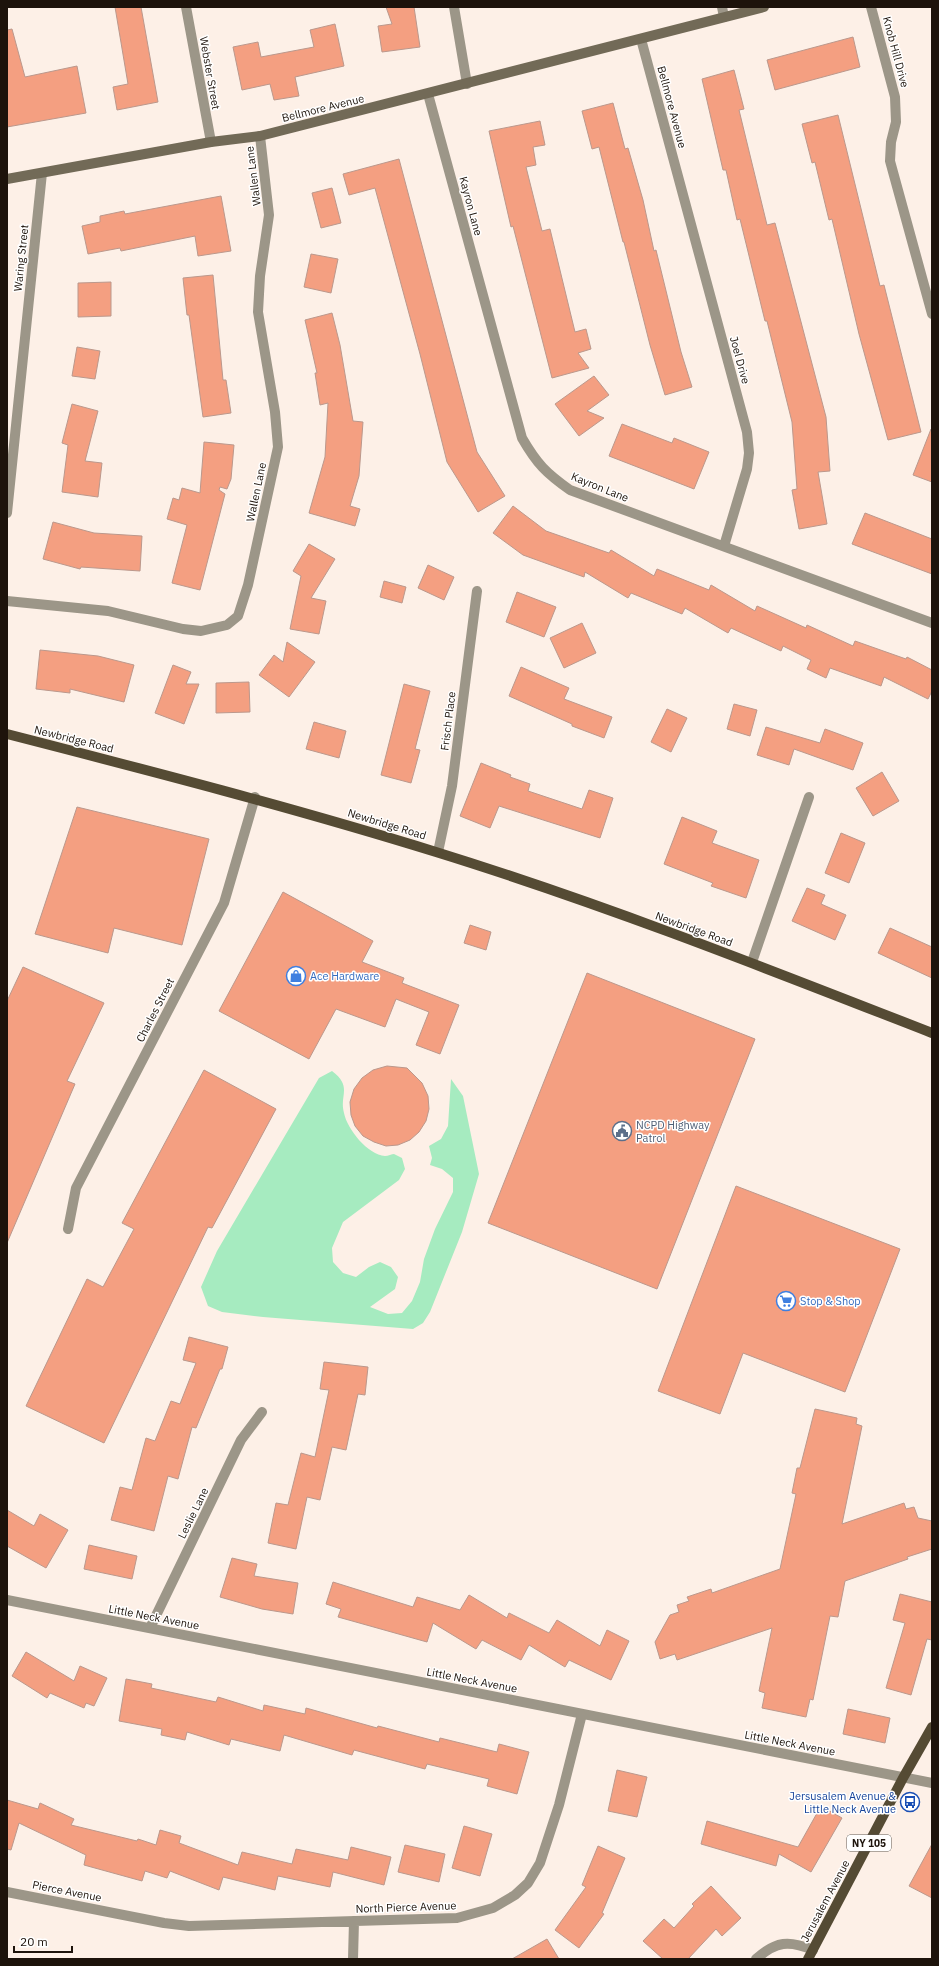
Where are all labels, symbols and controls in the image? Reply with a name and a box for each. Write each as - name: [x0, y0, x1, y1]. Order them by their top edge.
- street label: Knob Hill Drive: [880, 15, 912, 89]
- street label: Webster Street: [197, 35, 223, 111]
- street label: Bellmore Avenue: [654, 64, 690, 150]
- street label: Bellmore Avenue: [280, 91, 366, 125]
- street label: Wallen Lane: [242, 145, 264, 207]
- street label: Kayron Lane: [456, 175, 486, 237]
- street label: Waring Street: [11, 224, 31, 292]
- street label: Joel Drive: [727, 335, 753, 385]
- street label: Wallen Lane: [243, 461, 269, 523]
- street label: Kayron Lane: [569, 469, 631, 505]
- street label: Frisch Place: [437, 691, 459, 751]
- street label: Newbridge Road: [33, 722, 115, 756]
- street label: Newbridge Road: [346, 805, 428, 843]
- street label: Newbridge Road: [653, 908, 735, 950]
- shop icon: Ace Hardware: [285, 965, 307, 987]
- place label: Ace Hardware: [310, 969, 379, 983]
- street label: Charles Street: [133, 975, 177, 1044]
- place label: NCPD Highway Patrol: [636, 1118, 710, 1145]
- public building icon: NCPD Highway Patrol: [611, 1120, 633, 1142]
- supermarket icon: Stop & Shop: [775, 1290, 797, 1312]
- place label: Stop & Shop: [800, 1294, 861, 1308]
- street label: Leslie Lane: [175, 1485, 211, 1541]
- street label: Little Neck Avenue: [108, 1601, 200, 1633]
- street label: Little Neck Avenue: [426, 1664, 518, 1696]
- street label: Little Neck Avenue: [744, 1727, 836, 1759]
- place label: Jersusalem Avenue & Little Neck Avenue: [789, 1789, 896, 1816]
- bus stop icon: Jersusalem Avenue & Little Neck Avenue: [899, 1791, 921, 1813]
- road number: NY 105: [847, 1835, 891, 1851]
- street label: Jerusalem Avenue: [797, 1857, 853, 1945]
- street label: Pierce Avenue: [31, 1877, 103, 1905]
- street label: North Pierce Avenue: [355, 1898, 457, 1916]
- scale bar: [14, 1928, 72, 1954]
- text: 20 m: [20, 1934, 48, 1949]

